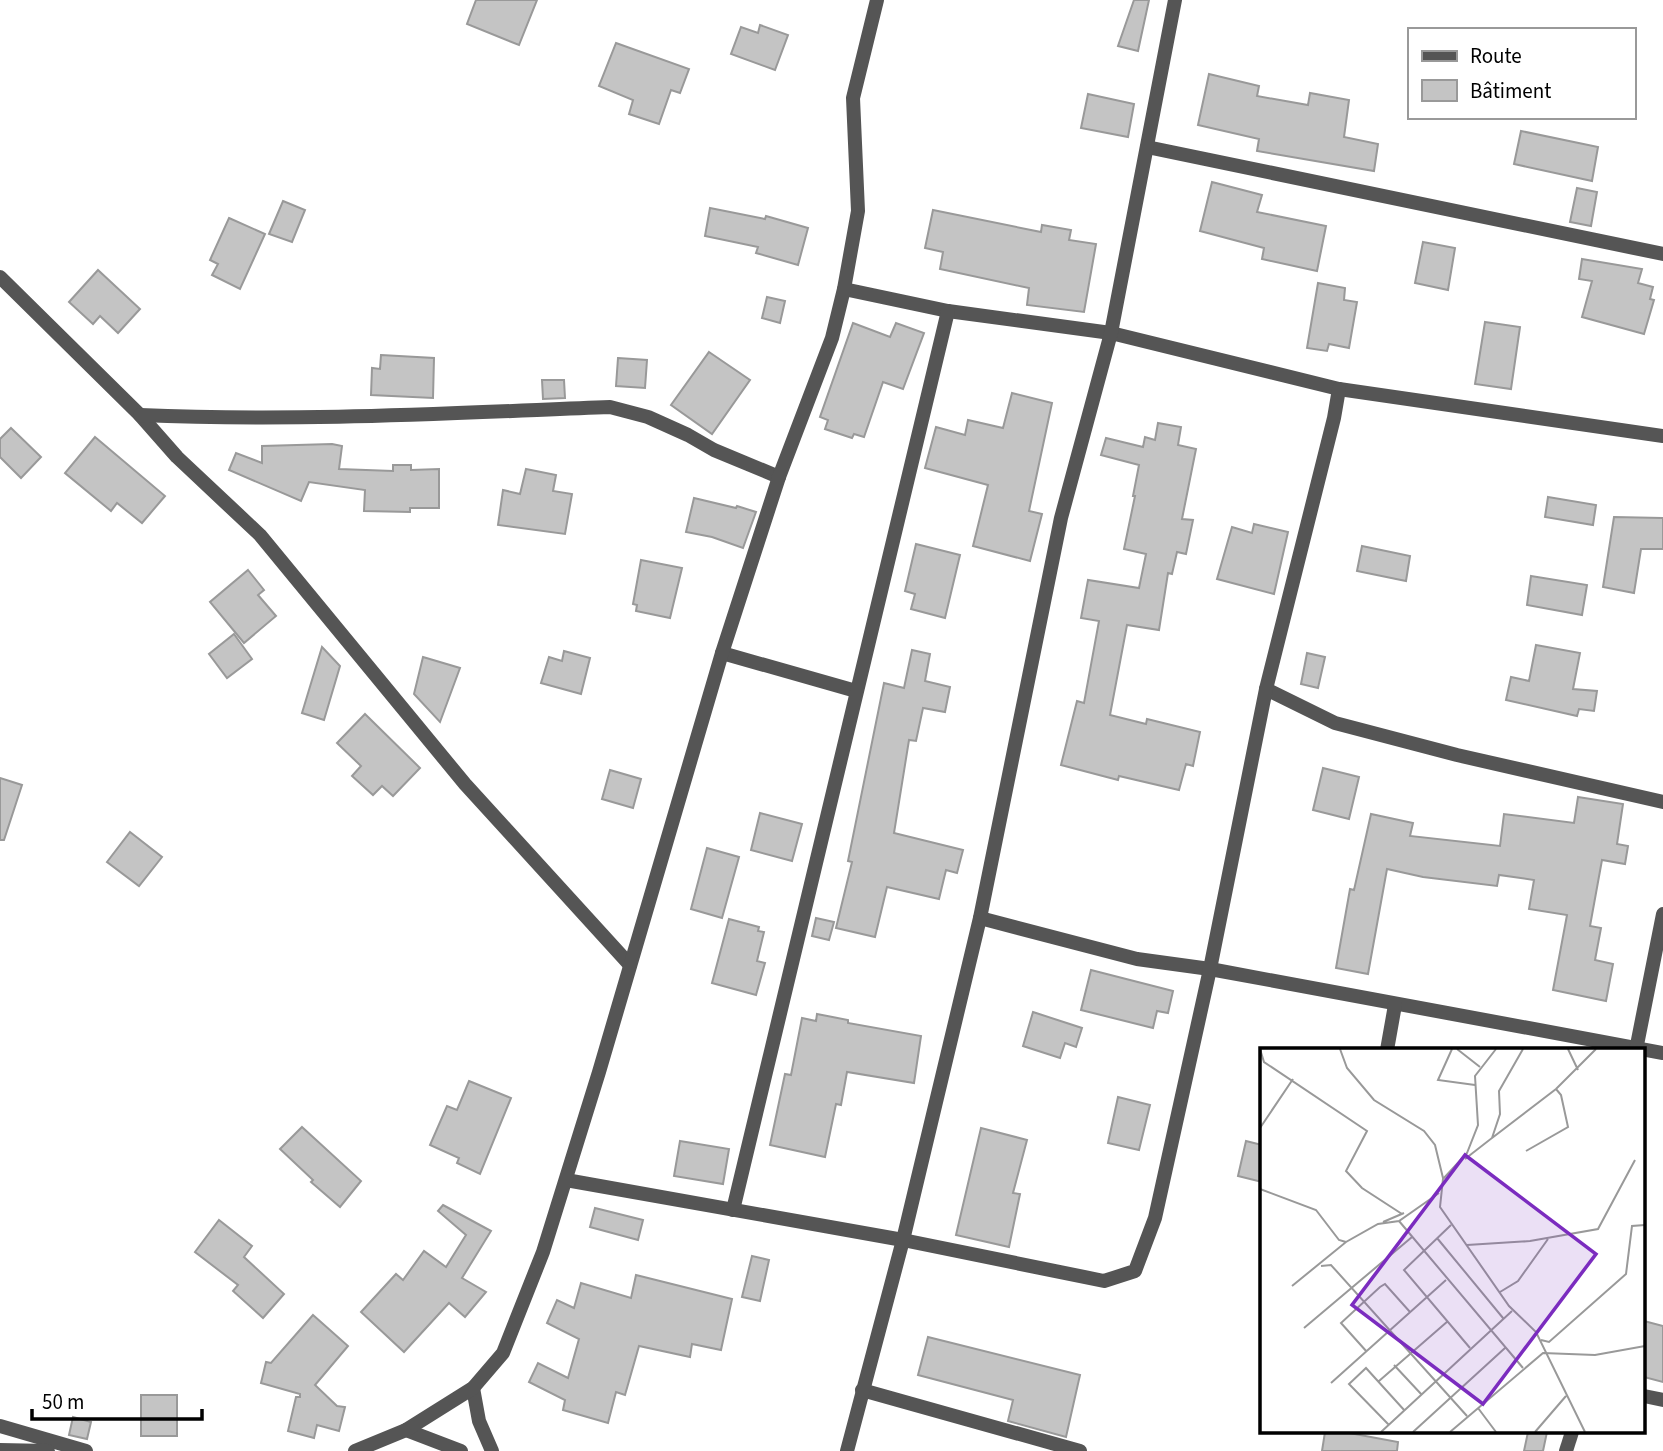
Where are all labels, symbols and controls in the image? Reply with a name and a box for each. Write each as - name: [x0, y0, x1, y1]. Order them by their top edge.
- legend: [1408, 28, 1635, 119]
- text: Route: [1470, 41, 1522, 71]
- text: Bâtiment: [1470, 76, 1551, 106]
- inset map: [1260, 1048, 1646, 1434]
- scale bar: [32, 1378, 201, 1422]
- text: 50 m: [42, 1387, 84, 1417]

